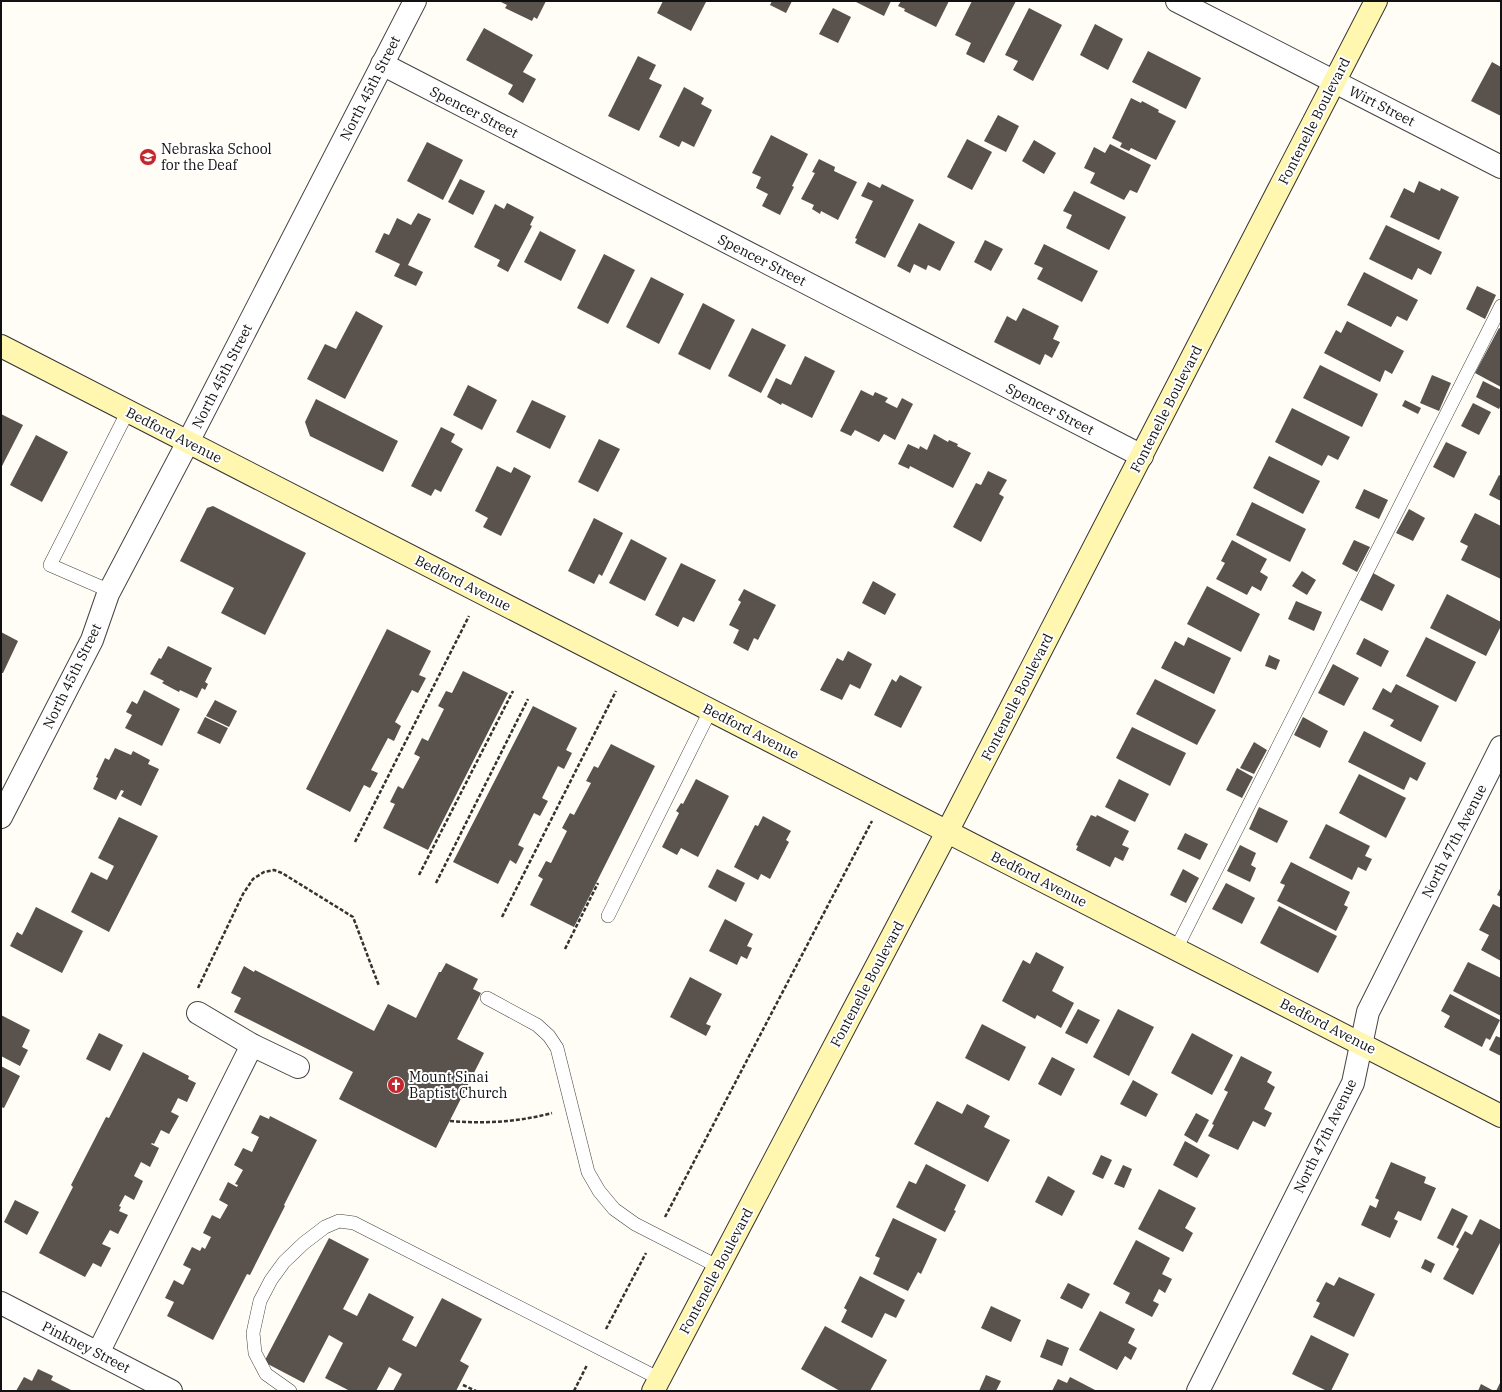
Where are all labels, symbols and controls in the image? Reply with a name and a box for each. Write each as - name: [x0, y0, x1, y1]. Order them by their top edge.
- street label: North 45th Street: [336, 33, 404, 143]
- street label: Fontenelle Boulevard: [1274, 54, 1354, 188]
- street label: Spencer Street: [427, 82, 521, 142]
- street label: Wirt Street: [1346, 82, 1418, 130]
- place label: Nebraska School for the Deaf: [161, 140, 272, 174]
- school or university icon: Nebraska School for the Deaf: [138, 147, 158, 167]
- street label: Spencer Street: [715, 230, 809, 290]
- street label: North 45th Street: [188, 321, 256, 431]
- street label: Fontenelle Boulevard: [1126, 342, 1206, 476]
- street label: Spencer Street: [1003, 379, 1097, 439]
- street label: Bedford Avenue: [123, 403, 225, 467]
- street label: Bedford Avenue: [412, 551, 514, 615]
- street label: North 45th Street: [39, 620, 105, 732]
- street label: Fontenelle Boulevard: [977, 630, 1057, 764]
- street label: Bedford Avenue: [700, 699, 802, 763]
- street label: North 47th Avenue: [1418, 781, 1490, 901]
- street label: Bedford Avenue: [988, 847, 1090, 911]
- street label: Fontenelle Boulevard: [826, 917, 908, 1050]
- street label: Bedford Avenue: [1277, 994, 1379, 1058]
- place label: Mount Sinai Baptist Church: [409, 1068, 508, 1102]
- church icon: Mount Sinai Baptist Church: [386, 1075, 406, 1095]
- street label: North 47th Avenue: [1290, 1076, 1360, 1196]
- street label: Fontenelle Boulevard: [675, 1204, 757, 1337]
- street label: Pinkney Street: [39, 1317, 133, 1377]

